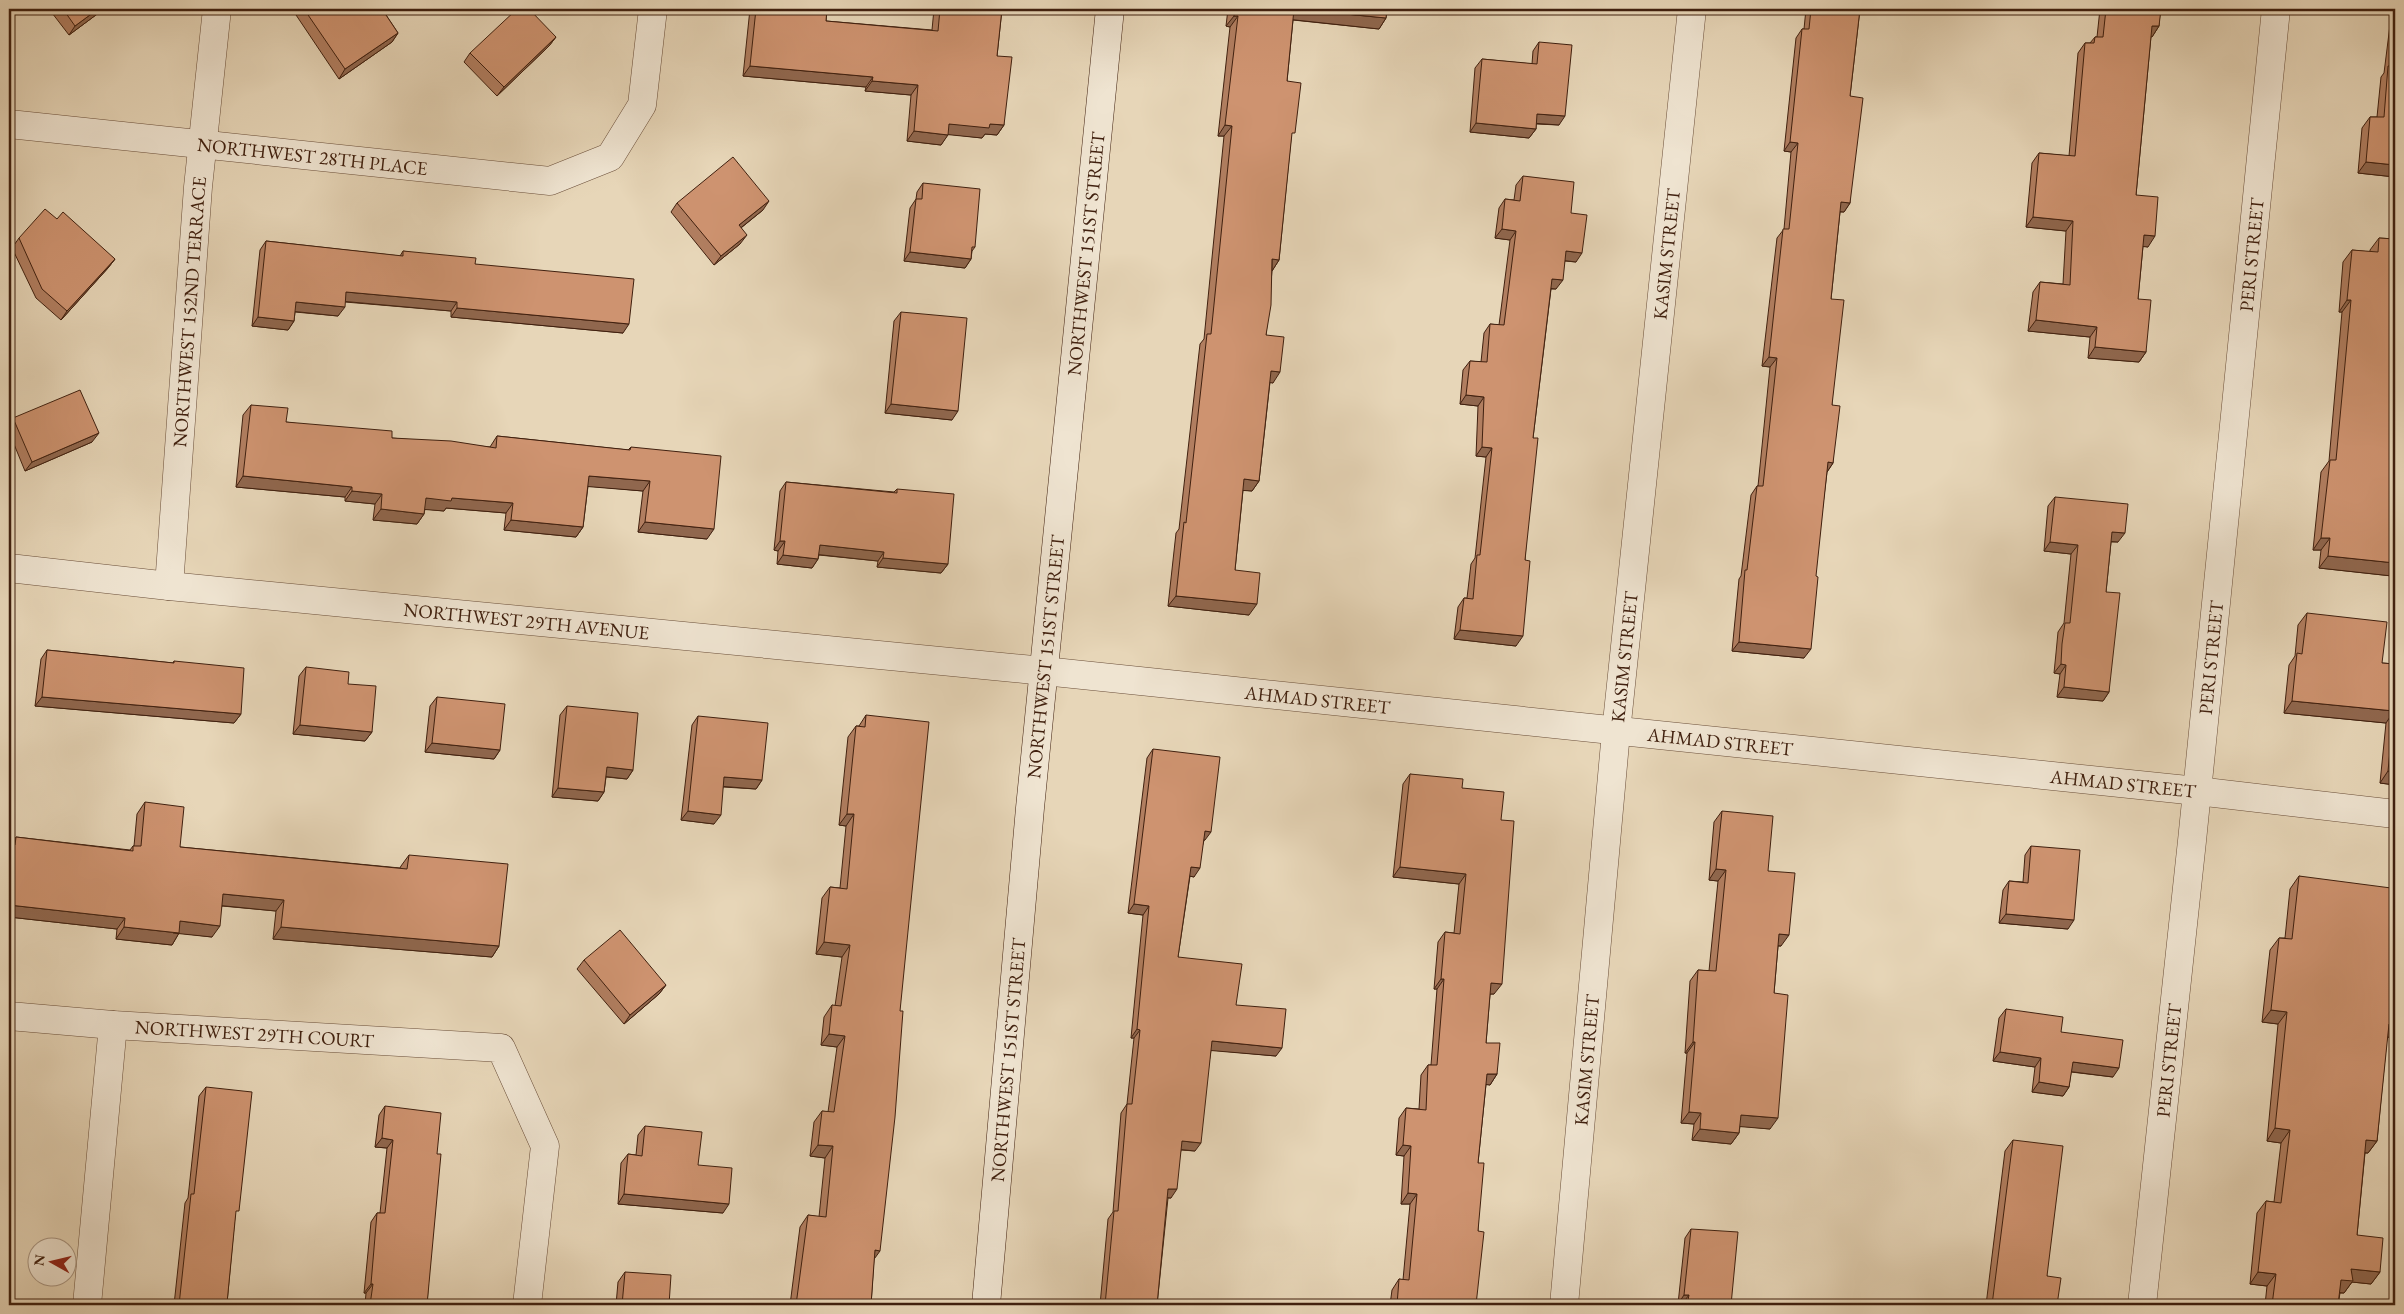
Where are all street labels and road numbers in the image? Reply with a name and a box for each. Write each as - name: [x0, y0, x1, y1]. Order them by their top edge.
- street label: NORTHWEST 151ST STREET: [1061, 130, 1110, 377]
- street label: NORTHWEST 28TH PLACE: [196, 131, 429, 181]
- street label: NORTHWEST 152ND TERRACE: [167, 175, 212, 448]
- street label: KASIM STREET: [1647, 187, 1686, 321]
- street label: PERI STREET: [2233, 196, 2269, 313]
- street label: NORTHWEST 151ST STREET: [1021, 533, 1070, 780]
- street label: KASIM STREET: [1605, 590, 1643, 724]
- street label: NORTHWEST 29TH AVENUE: [402, 596, 651, 645]
- street label: PERI STREET: [2192, 599, 2229, 716]
- street label: AHMAD STREET: [1242, 679, 1392, 719]
- street label: AHMAD STREET: [1645, 721, 1795, 761]
- street label: AHMAD STREET: [2048, 763, 2197, 803]
- street label: NORTHWEST 151ST STREET: [984, 937, 1031, 1183]
- street label: KASIM STREET: [1568, 993, 1605, 1127]
- street label: PERI STREET: [2150, 1002, 2187, 1119]
- street label: NORTHWEST 29TH COURT: [134, 1014, 375, 1053]

